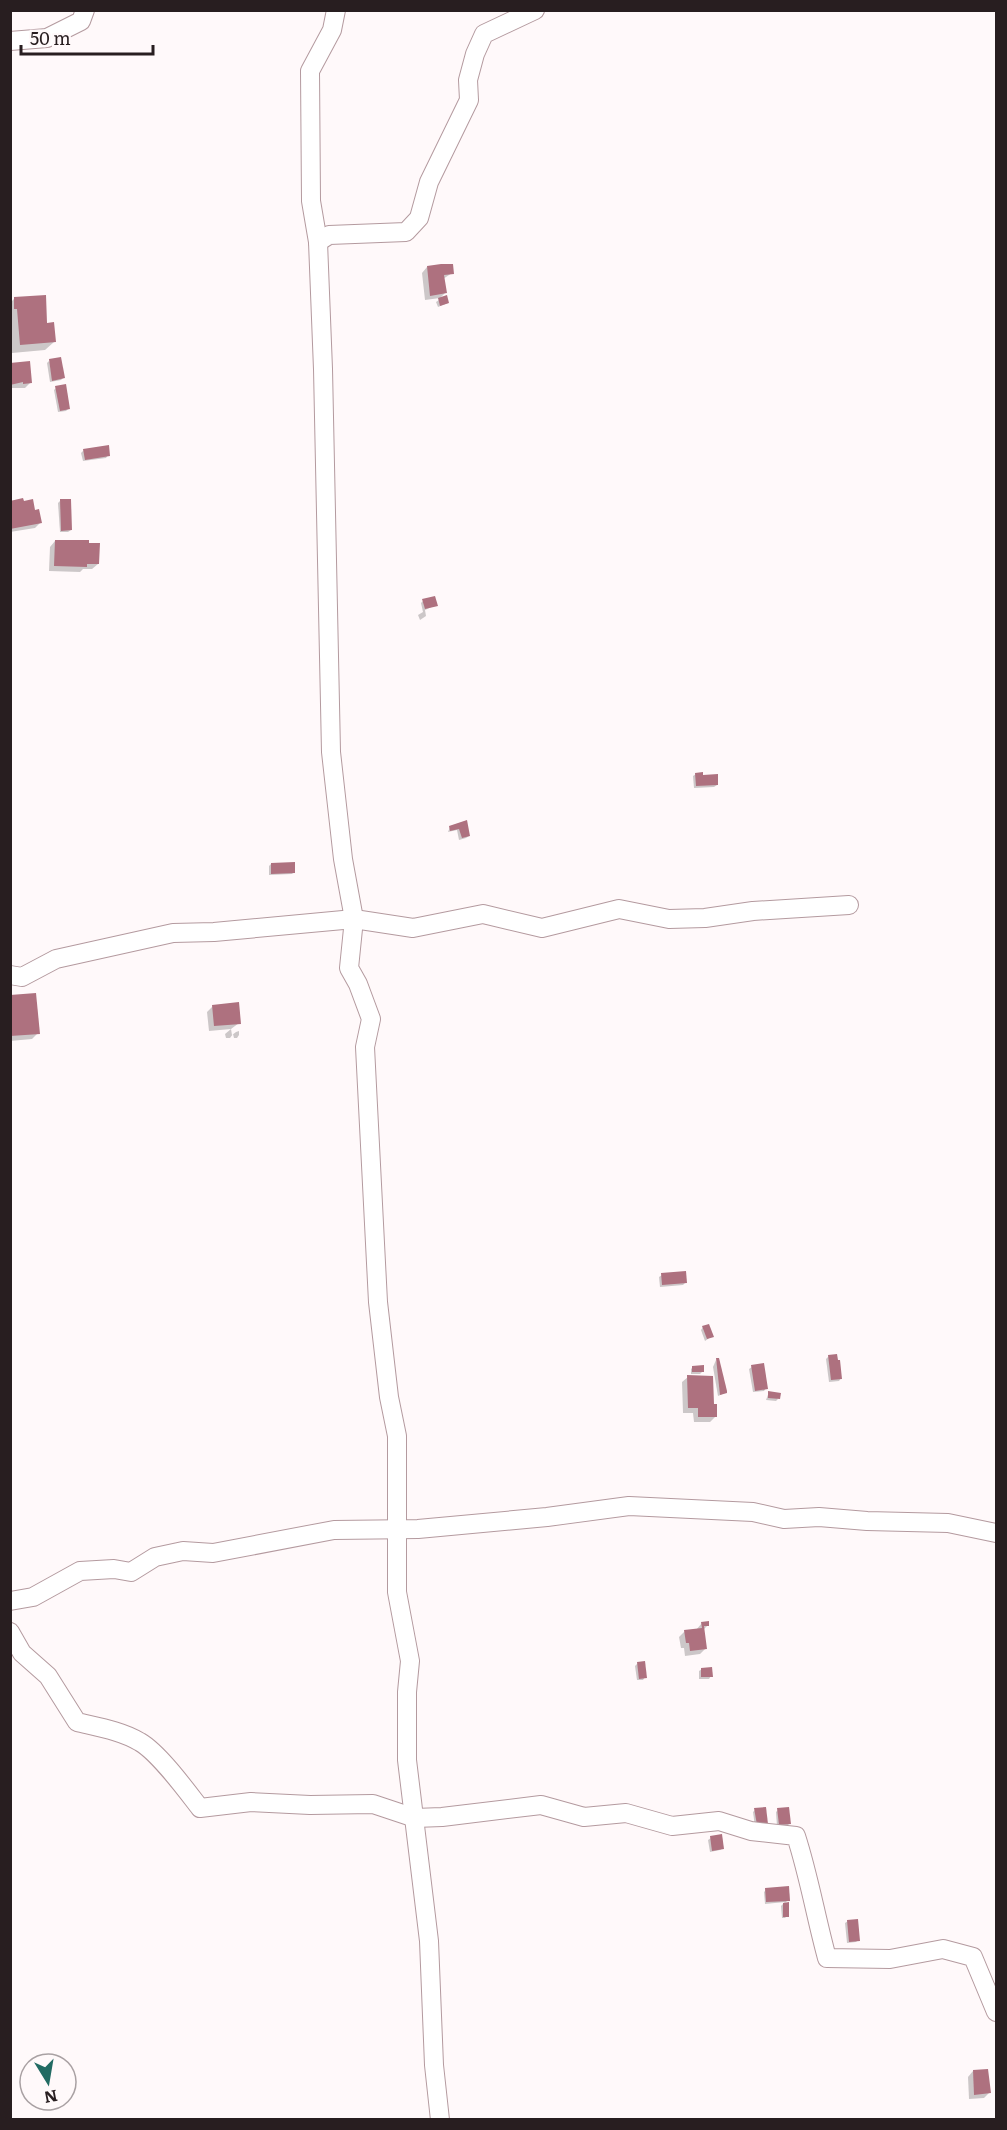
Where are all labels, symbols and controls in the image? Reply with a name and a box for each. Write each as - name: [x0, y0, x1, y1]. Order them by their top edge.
- scale bar: [21, 18, 153, 56]
- text: 50 m: [30, 24, 71, 51]
- north arrow: [18, 2052, 78, 2112]
- text: N: [42, 2085, 60, 2111]

